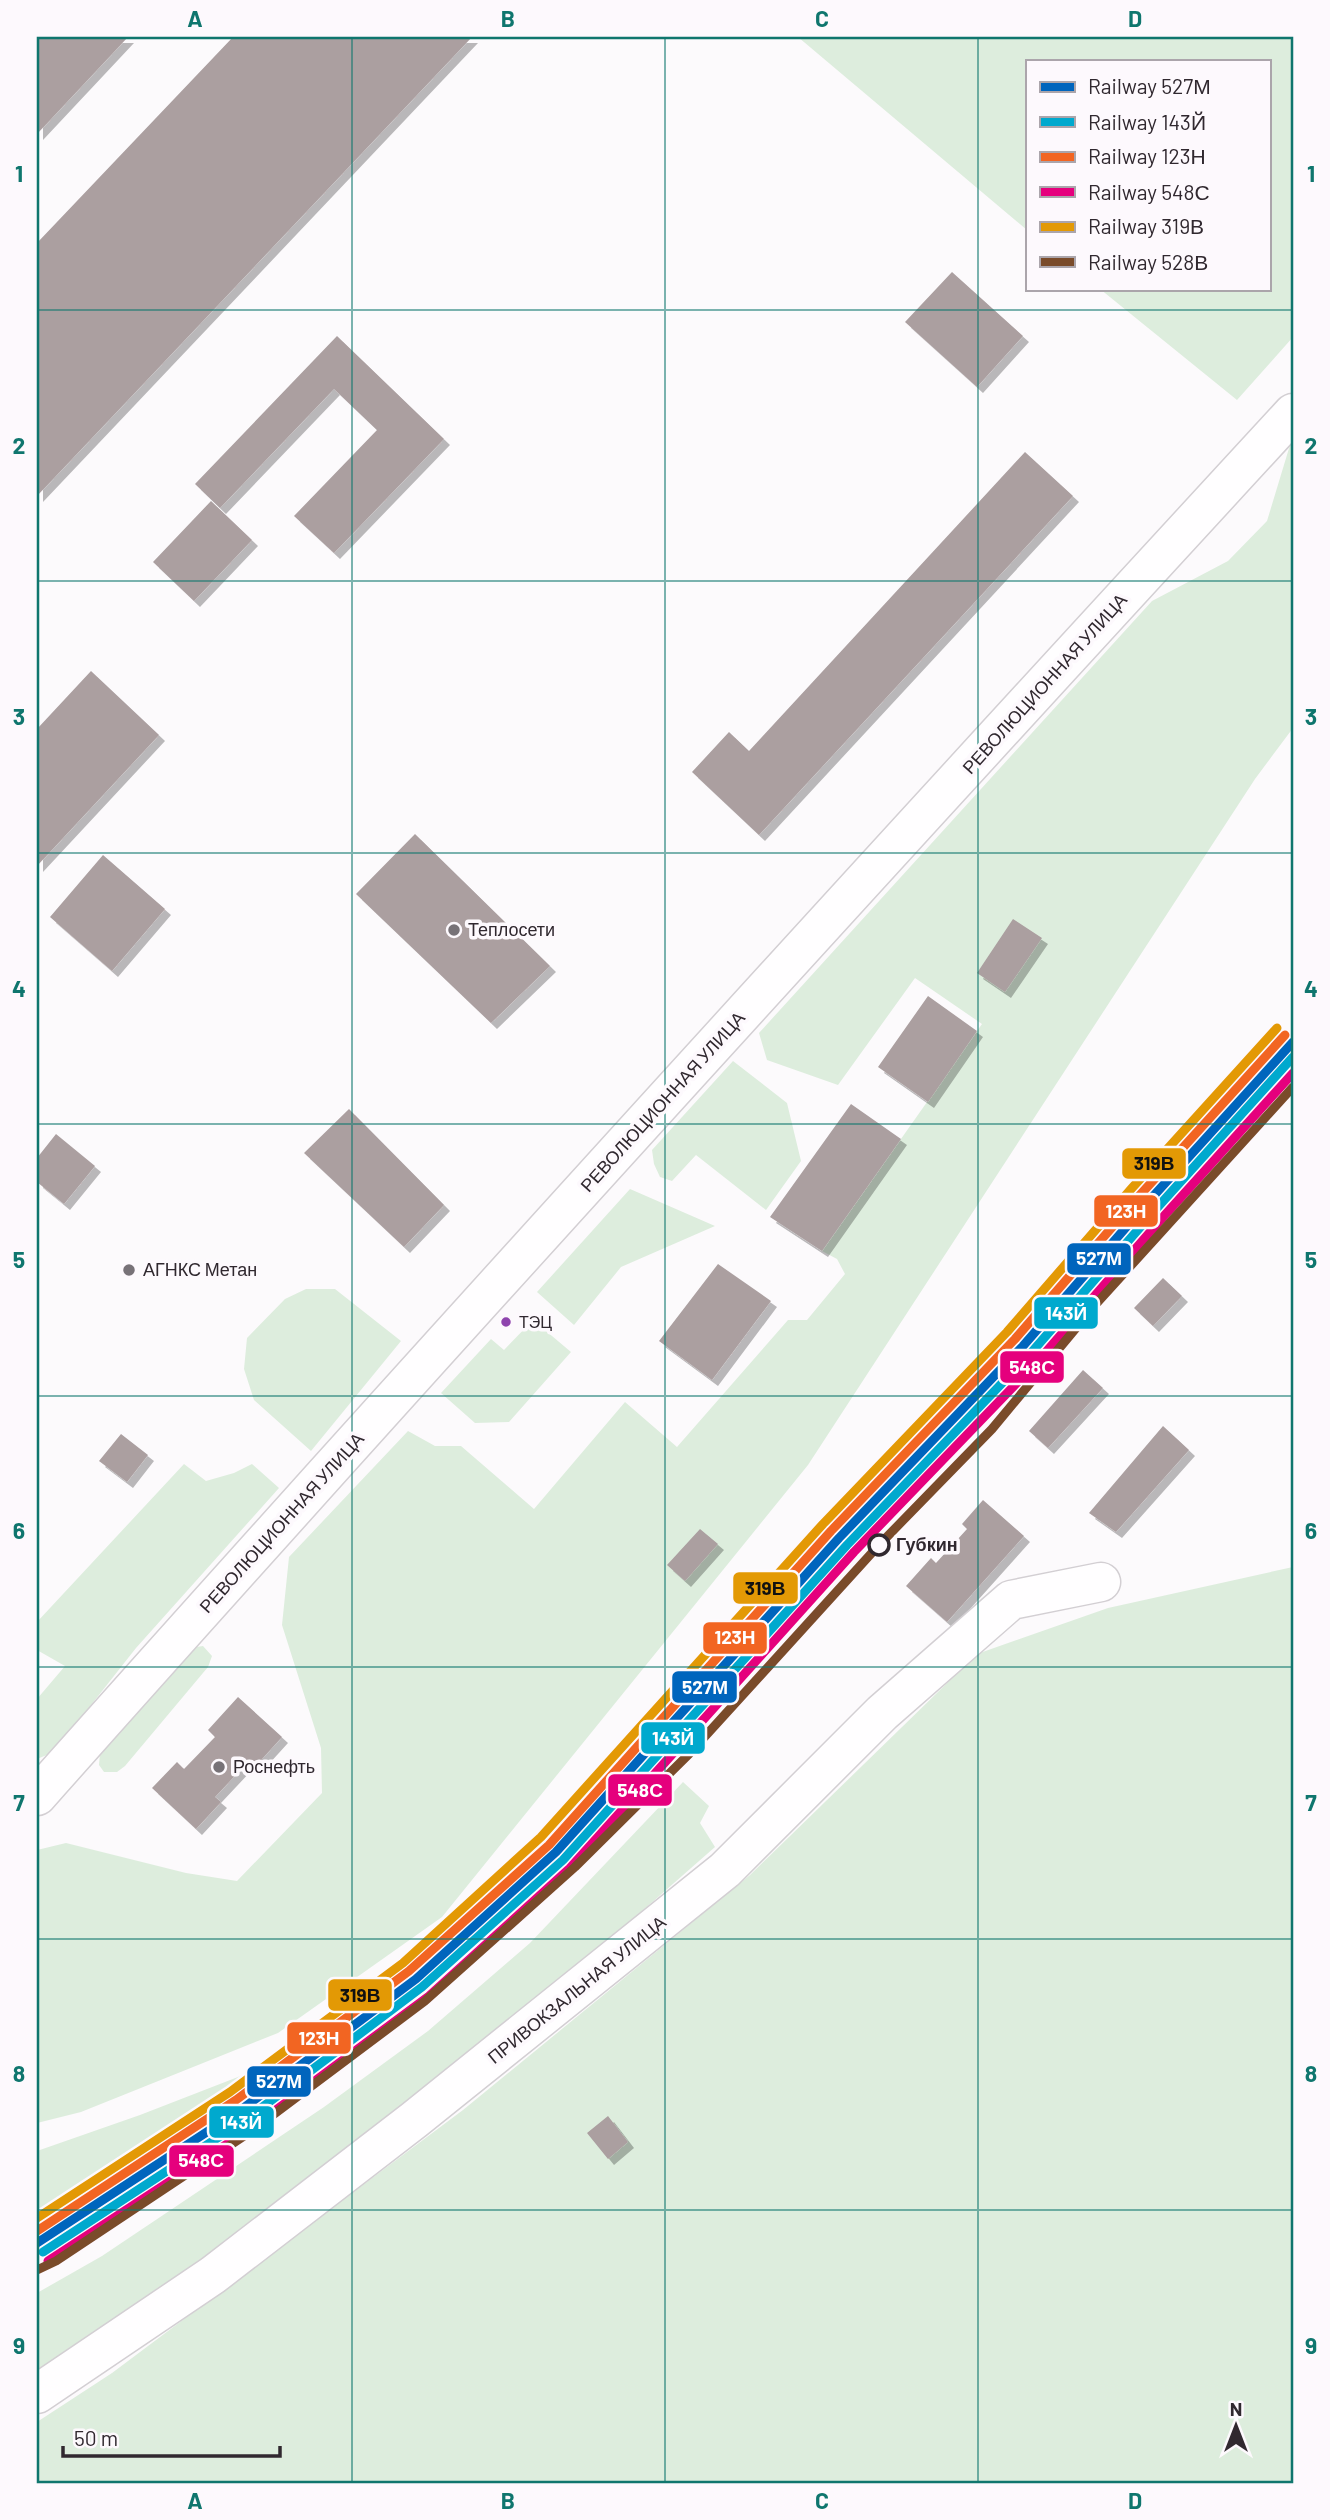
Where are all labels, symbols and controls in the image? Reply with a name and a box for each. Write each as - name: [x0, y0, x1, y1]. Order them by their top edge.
- text: A: [187, 4, 203, 32]
- text: B: [501, 4, 515, 32]
- text: C: [815, 4, 829, 32]
- text: D: [1128, 4, 1142, 32]
- legend: [1026, 60, 1270, 290]
- text: Railway 527М: [1088, 73, 1211, 98]
- text: Railway 143Й: [1088, 109, 1206, 134]
- text: Railway 123Н: [1088, 143, 1206, 168]
- text: 1: [15, 159, 23, 187]
- text: 1: [1307, 159, 1315, 187]
- text: Railway 548С: [1088, 179, 1210, 204]
- text: Railway 319В: [1088, 213, 1204, 238]
- text: Railway 528В: [1088, 249, 1208, 274]
- text: 2: [13, 431, 25, 459]
- text: 2: [1305, 431, 1317, 459]
- street label: РЕВОЛЮЦИОННАЯ УЛИЦА: [957, 589, 1131, 778]
- text: 3: [13, 702, 25, 730]
- text: 3: [1305, 702, 1317, 730]
- place label: Теплосети: [468, 918, 555, 940]
- marker: Теплосети: [446, 922, 462, 938]
- text: 4: [12, 974, 26, 1002]
- text: 4: [1304, 974, 1318, 1002]
- street label: РЕВОЛЮЦИОННАЯ УЛИЦА: [575, 1007, 749, 1196]
- line badge: 319В: [1121, 1147, 1187, 1180]
- text: 319В: [1134, 1151, 1174, 1174]
- line badge: 123Н: [1093, 1194, 1159, 1228]
- text: 123Н: [1105, 1199, 1147, 1222]
- line badge: 527М: [1066, 1242, 1132, 1276]
- text: 5: [13, 1245, 25, 1273]
- text: 5: [1305, 1245, 1317, 1273]
- text: 527М: [1076, 1246, 1122, 1269]
- place label: АГНКС Метан: [143, 1258, 257, 1280]
- marker: АГНКС Метан: [121, 1262, 137, 1278]
- line badge: 143Й: [1033, 1296, 1099, 1330]
- text: 143Й: [1045, 1301, 1087, 1324]
- place label: ТЭЦ: [519, 1312, 552, 1331]
- marker: ТЭЦ: [499, 1315, 513, 1329]
- line badge: 548С: [999, 1350, 1065, 1384]
- text: 548С: [1009, 1355, 1055, 1378]
- street label: РЕВОЛЮЦИОННАЯ УЛИЦА: [194, 1428, 368, 1617]
- text: 6: [13, 1516, 25, 1544]
- text: 6: [1305, 1516, 1317, 1544]
- place label: Губкин: [896, 1533, 958, 1555]
- marker: Губкин: [868, 1534, 890, 1556]
- line badge: 319В: [732, 1571, 799, 1605]
- text: 319В: [745, 1576, 785, 1599]
- line badge: 123Н: [702, 1621, 768, 1655]
- text: 123Н: [714, 1625, 756, 1648]
- line badge: 527М: [671, 1670, 738, 1704]
- text: 527М: [682, 1675, 728, 1698]
- line badge: 143Й: [640, 1721, 706, 1755]
- text: 143Й: [652, 1726, 694, 1749]
- place label: Роснефть: [233, 1755, 315, 1777]
- marker: Роснефть: [211, 1759, 227, 1775]
- line badge: 548С: [607, 1773, 673, 1807]
- text: 548С: [617, 1778, 663, 1801]
- text: 7: [13, 1788, 25, 1816]
- text: 7: [1305, 1788, 1317, 1816]
- street label: ПРИВОКЗАЛЬНАЯ УЛИЦА: [483, 1911, 670, 2068]
- line badge: 319В: [327, 1978, 393, 2012]
- text: 319В: [340, 1983, 380, 2006]
- line badge: 123Н: [286, 2021, 352, 2055]
- text: 123Н: [298, 2026, 340, 2049]
- text: 8: [13, 2059, 25, 2087]
- text: 8: [1305, 2059, 1317, 2087]
- line badge: 527М: [246, 2065, 312, 2098]
- text: 527М: [256, 2069, 302, 2092]
- line badge: 143Й: [208, 2105, 275, 2139]
- text: 143Й: [220, 2110, 262, 2133]
- line badge: 548С: [168, 2144, 235, 2178]
- text: 548С: [178, 2148, 224, 2171]
- text: 9: [13, 2331, 25, 2359]
- text: 9: [1305, 2331, 1317, 2359]
- north arrow: [1200, 2390, 1270, 2460]
- text: N: [1230, 2397, 1242, 2420]
- scale bar: [63, 2415, 280, 2459]
- text: 50 m: [74, 2425, 118, 2450]
- text: A: [187, 2486, 203, 2514]
- text: B: [501, 2486, 515, 2514]
- text: C: [815, 2486, 829, 2514]
- text: D: [1128, 2486, 1142, 2514]

